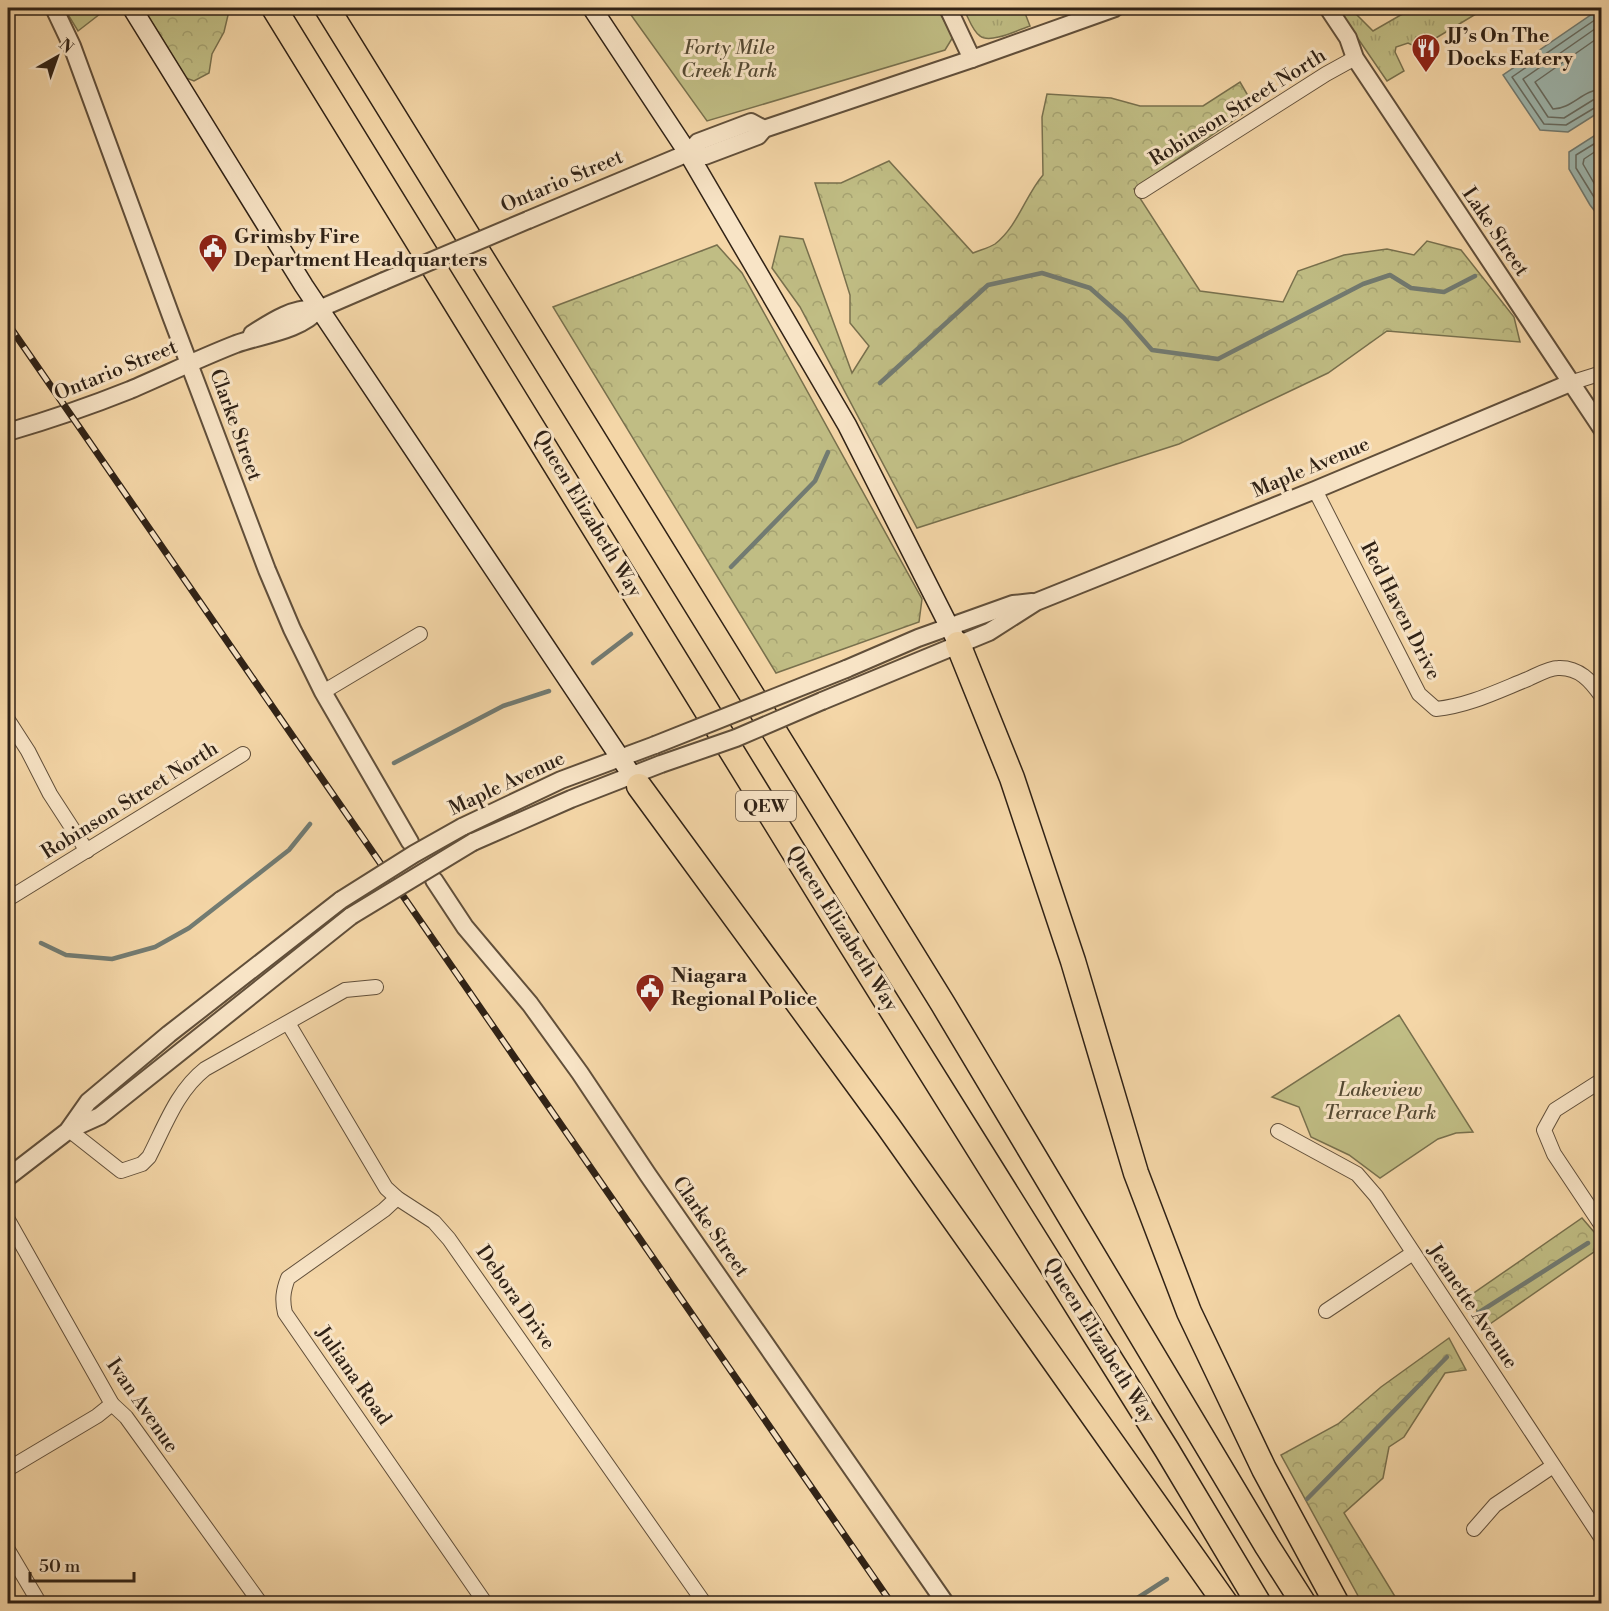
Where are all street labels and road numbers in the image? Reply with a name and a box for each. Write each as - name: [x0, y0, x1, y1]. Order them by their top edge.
- street label: Robinson Street North: [1145, 43, 1331, 173]
- street label: Ontario Street: [497, 145, 627, 219]
- street label: Lake Street: [1456, 183, 1534, 281]
- street label: Ontario Street: [51, 335, 181, 407]
- street label: Clarke Street: [203, 366, 267, 484]
- street label: Queen Elizabeth Way: [527, 426, 647, 602]
- street label: Maple Avenue: [1248, 432, 1374, 504]
- street label: Red Haven Drive: [1354, 538, 1446, 684]
- street label: Robinson Street North: [37, 736, 223, 866]
- street label: Maple Avenue: [445, 746, 569, 822]
- road number: QEW: [736, 791, 796, 821]
- street label: Queen Elizabeth Way: [781, 841, 903, 1017]
- street label: Clarke Street: [666, 1172, 754, 1282]
- street label: Jeanette Avenue: [1421, 1239, 1523, 1374]
- street label: Debora Drive: [470, 1241, 560, 1355]
- street label: Queen Elizabeth Way: [1038, 1253, 1160, 1429]
- street label: Juliana Road: [309, 1321, 397, 1431]
- street label: Ivan Avenue: [100, 1354, 184, 1458]

